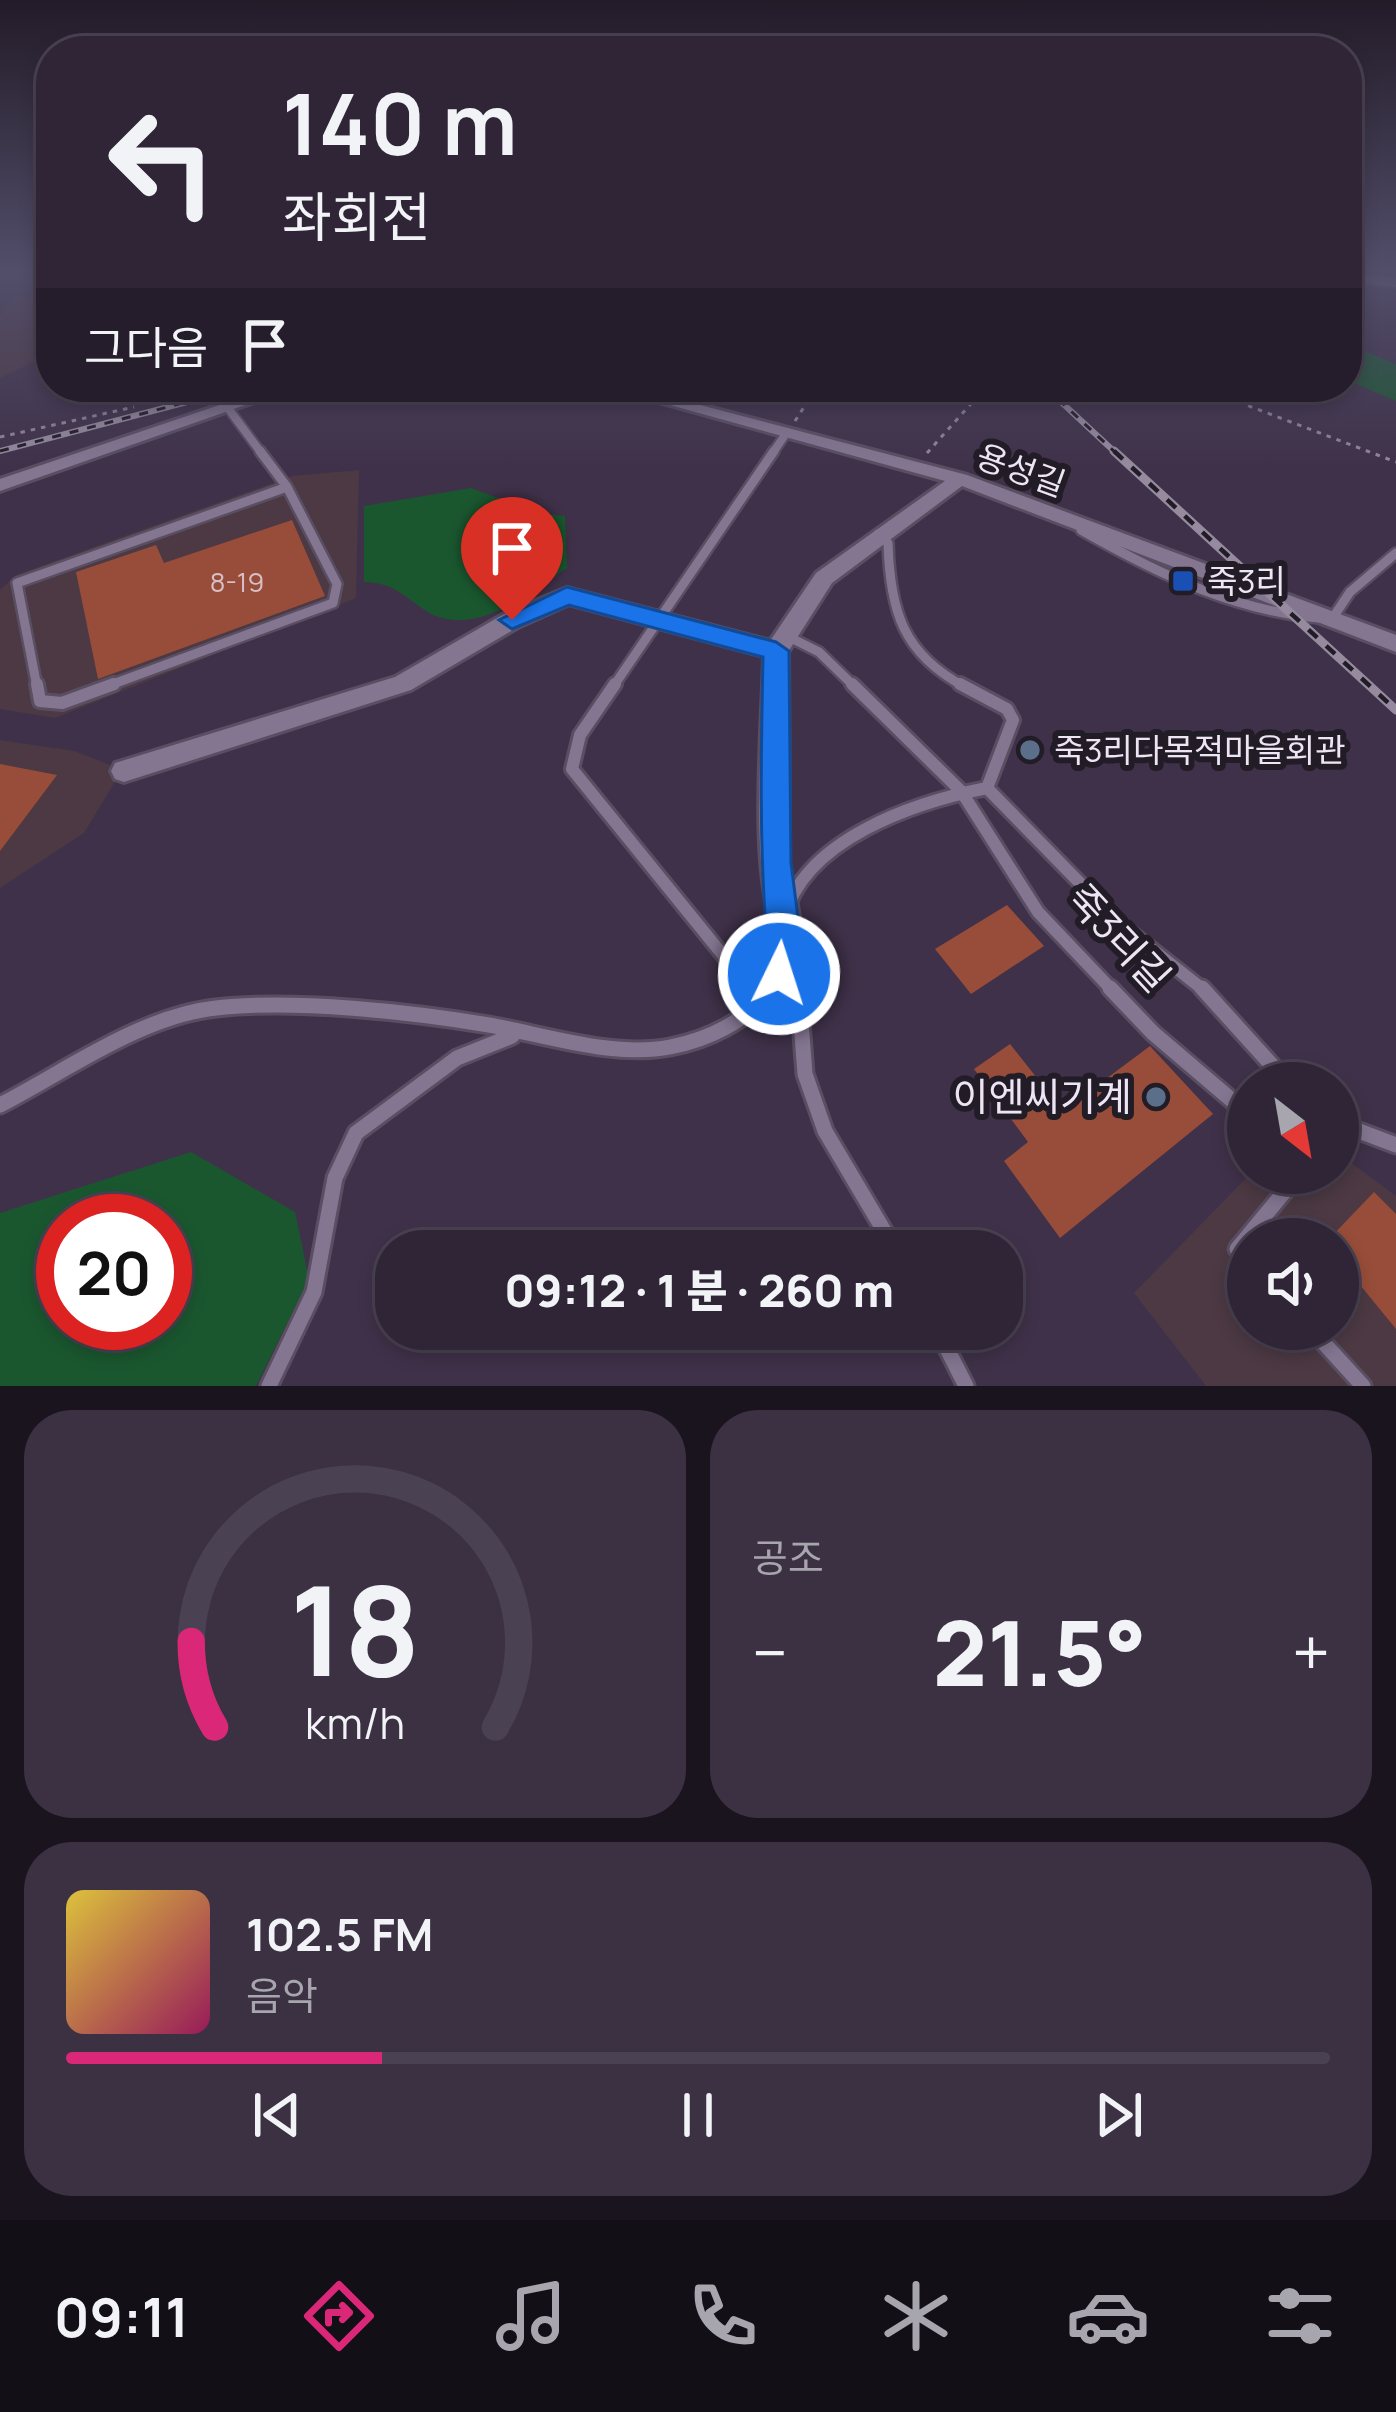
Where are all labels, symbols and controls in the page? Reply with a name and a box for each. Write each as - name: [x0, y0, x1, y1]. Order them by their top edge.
- text: 140 m: [282, 65, 518, 180]
- icon: left: [84, 84, 240, 240]
- text: 좌회전: [282, 179, 431, 253]
- icon: arrive: [232, 312, 298, 378]
- text: 그다음: [84, 316, 208, 378]
- street label: 용성길: [971, 433, 1072, 506]
- pin: [461, 497, 563, 620]
- icon: arrive: [479, 515, 545, 581]
- place label: 죽3리: [1207, 558, 1286, 603]
- house number: 8-19: [210, 563, 264, 600]
- marker: 죽3리: [1170, 568, 1196, 594]
- place label: 죽3리다목적마을회관: [1054, 727, 1346, 772]
- marker: 죽3리다목적마을회관: [1017, 737, 1043, 763]
- street label: 죽3리길: [1056, 872, 1184, 1003]
- position arrow: [716, 911, 842, 1037]
- north arrow: [1227, 1062, 1359, 1194]
- map controls: [1227, 1062, 1359, 1350]
- place label: 이엔씨기계: [953, 1069, 1132, 1123]
- marker: 이엔씨기계: [1143, 1084, 1169, 1110]
- speed limit sign: 20: [36, 1194, 192, 1350]
- button: sound: [1227, 1218, 1359, 1350]
- text: 09:12 · 1 분 · 260 m: [504, 1259, 894, 1321]
- text: 공조: [752, 1530, 824, 1584]
- text: 18: [289, 1543, 421, 1713]
- text: 21.5°: [933, 1590, 1147, 1713]
- text: −: [752, 1607, 788, 1697]
- text: +: [1292, 1607, 1330, 1697]
- text: km/h: [305, 1693, 405, 1752]
- text: 102.5 FM: [246, 1903, 433, 1965]
- text: 음악: [246, 1968, 318, 2022]
- icon: previous: [244, 2082, 310, 2148]
- icon: pause: [665, 2082, 731, 2148]
- icon: next: [1086, 2082, 1152, 2148]
- icon: directions: [297, 2274, 381, 2358]
- icon: music: [489, 2274, 573, 2358]
- icon: phone: [681, 2274, 765, 2358]
- icon: climate: [874, 2274, 958, 2358]
- icon: car: [1066, 2274, 1150, 2358]
- icon: filters: [1258, 2274, 1342, 2358]
- text: 09:11: [54, 2279, 189, 2353]

